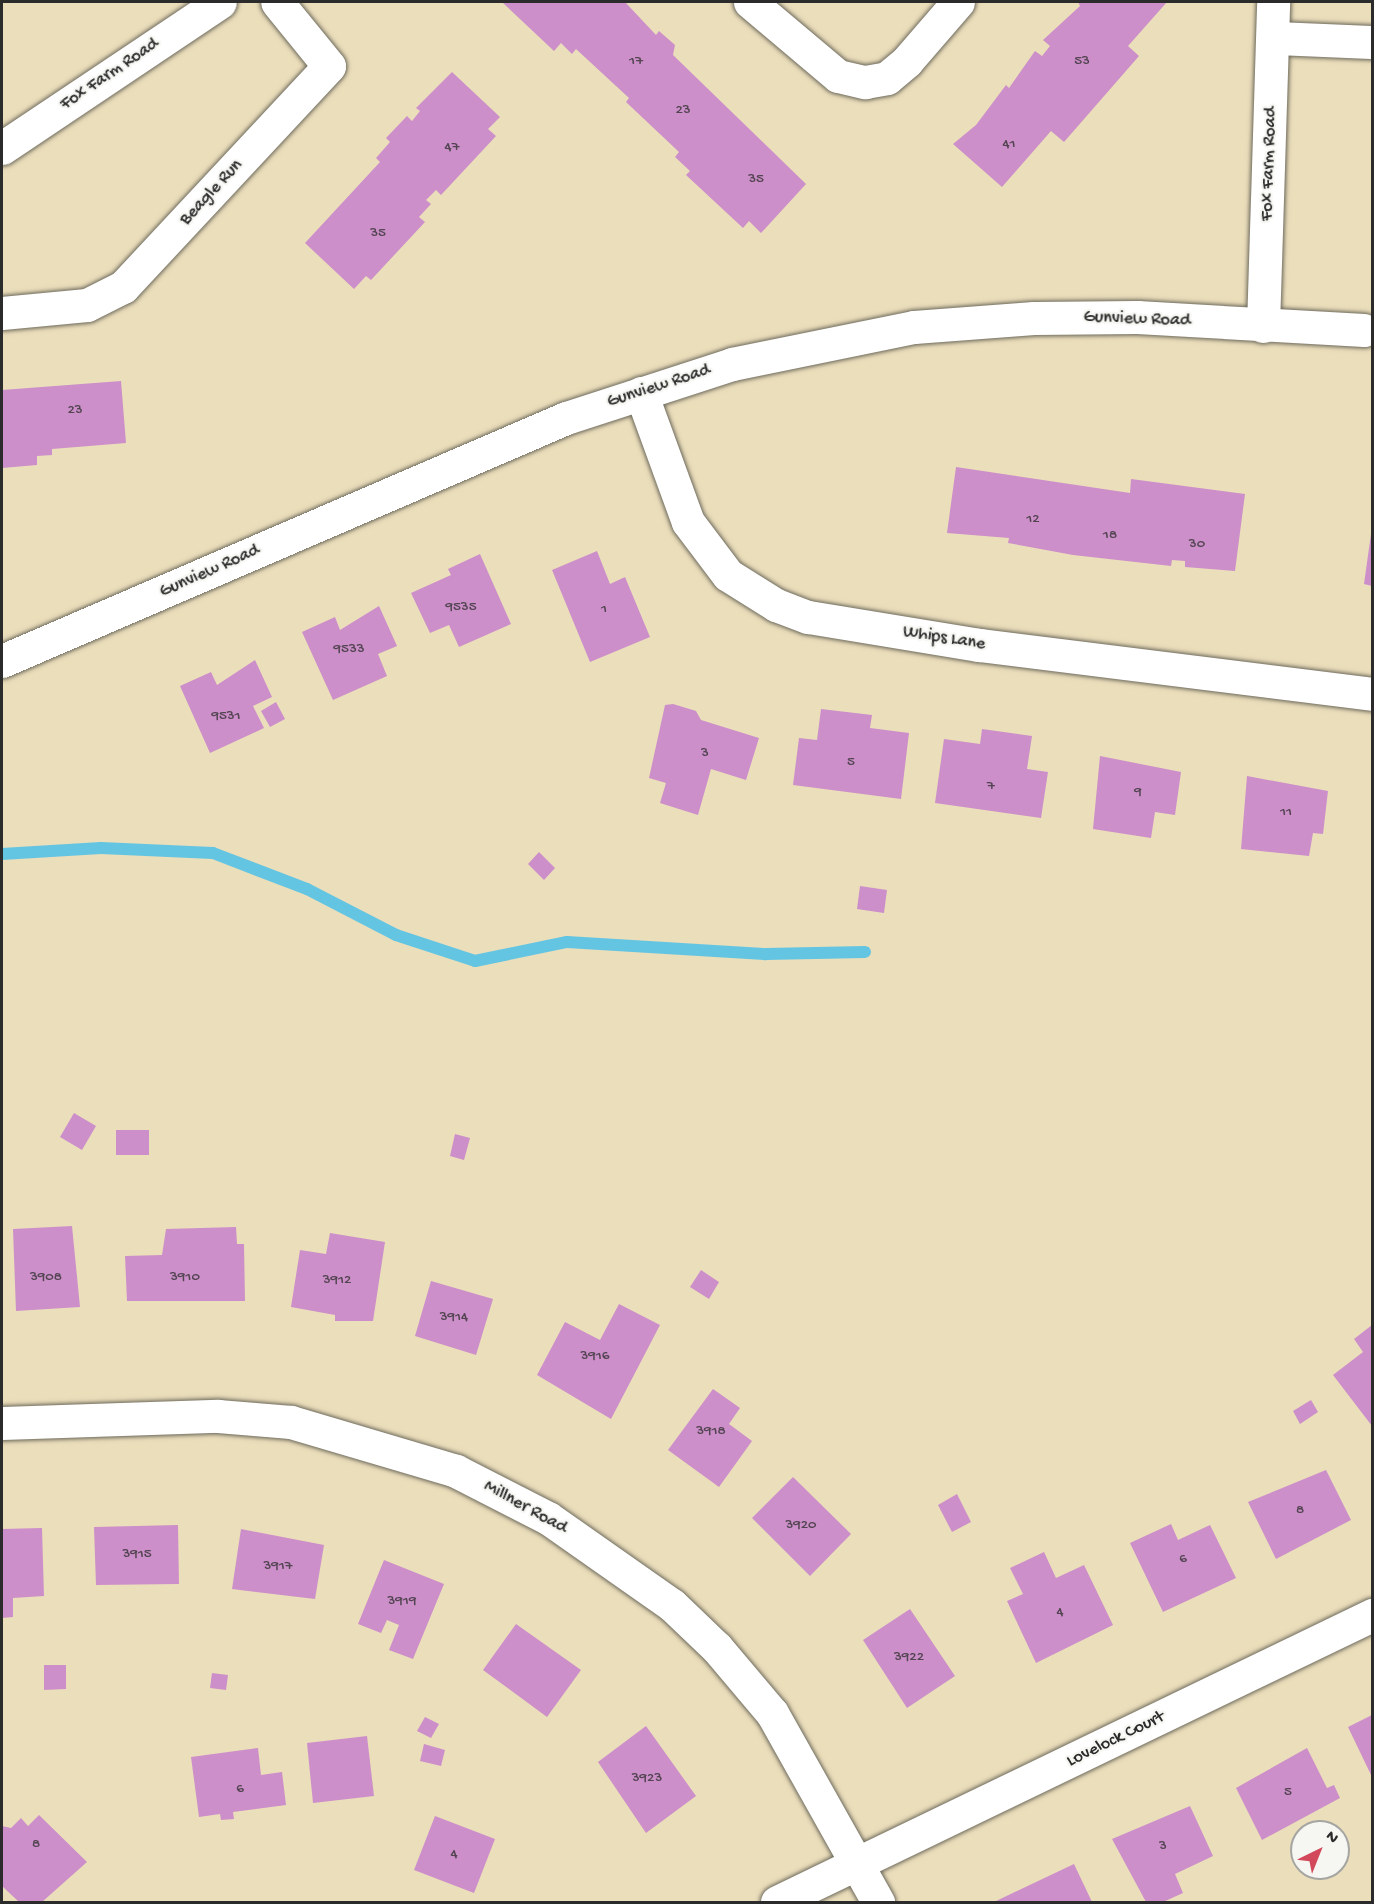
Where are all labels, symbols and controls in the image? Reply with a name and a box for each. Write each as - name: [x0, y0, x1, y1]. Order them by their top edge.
- street label: Fox Farm Road: [57, 34, 163, 116]
- house number: 17: [629, 53, 643, 71]
- house number: 53: [1074, 53, 1090, 71]
- house number: 23: [675, 102, 691, 120]
- street label: Fox Farm Road: [1257, 107, 1283, 221]
- house number: 41: [1002, 136, 1016, 154]
- house number: 47: [445, 139, 459, 157]
- street label: Beagle Run: [176, 155, 248, 231]
- house number: 35: [748, 171, 764, 189]
- house number: 35: [370, 225, 386, 243]
- street label: Gunview Road: [1083, 307, 1191, 333]
- street label: Gunview Road: [605, 360, 713, 414]
- house number: 23: [67, 402, 83, 420]
- house number: 12: [1026, 511, 1040, 529]
- house number: 18: [1103, 527, 1117, 545]
- house number: 30: [1189, 536, 1205, 554]
- street label: Gunview Road: [157, 540, 263, 604]
- house number: 9535: [445, 599, 477, 617]
- house number: 1: [601, 601, 607, 619]
- street label: Whips Lane: [901, 622, 987, 656]
- house number: 9533: [334, 641, 364, 659]
- house number: 9531: [211, 708, 241, 726]
- house number: 3: [701, 745, 709, 763]
- house number: 5: [847, 754, 855, 772]
- house number: 7: [987, 778, 995, 796]
- house number: 9: [1134, 784, 1142, 802]
- house number: 11: [1280, 804, 1292, 822]
- house number: 3908: [30, 1269, 62, 1287]
- house number: 3910: [170, 1269, 200, 1287]
- house number: 3912: [323, 1272, 351, 1290]
- house number: 3914: [440, 1309, 468, 1327]
- house number: 3916: [581, 1348, 609, 1366]
- house number: 3918: [696, 1423, 726, 1441]
- street label: Millner Road: [479, 1476, 571, 1540]
- house number: 8: [1296, 1502, 1304, 1520]
- house number: 3920: [785, 1517, 817, 1535]
- house number: 3915: [122, 1546, 152, 1564]
- house number: 6: [1179, 1551, 1187, 1569]
- house number: 3917: [263, 1558, 293, 1576]
- house number: 3919: [388, 1593, 416, 1611]
- house number: 4: [1056, 1604, 1064, 1622]
- house number: 3922: [894, 1649, 924, 1667]
- street label: Lovelock Court: [1064, 1707, 1168, 1773]
- house number: 3923: [632, 1770, 662, 1788]
- house number: 6: [236, 1781, 244, 1799]
- house number: 5: [1284, 1784, 1292, 1802]
- north arrow: [1290, 1820, 1350, 1880]
- text: N: [1321, 1827, 1342, 1848]
- house number: 8: [32, 1836, 40, 1854]
- house number: 3: [1159, 1838, 1167, 1856]
- house number: 4: [450, 1846, 458, 1864]

